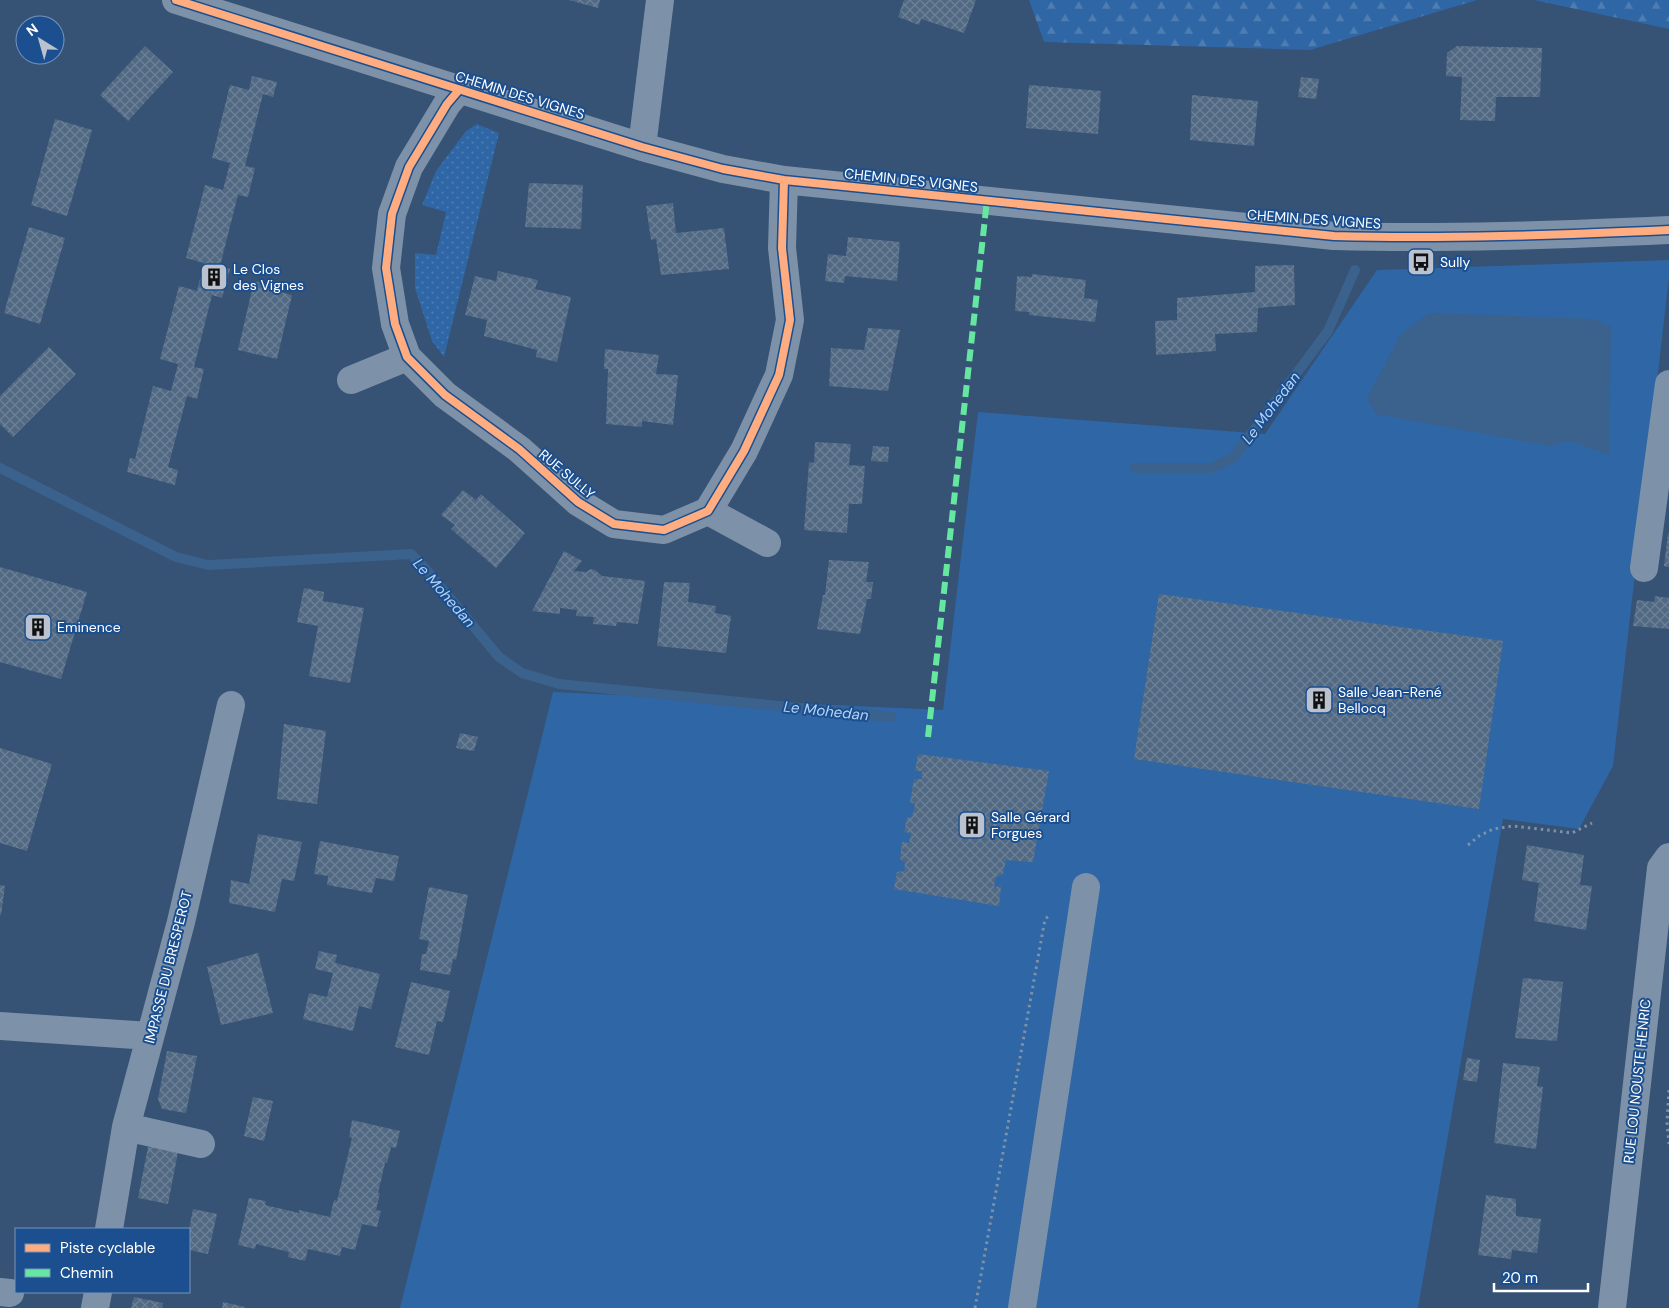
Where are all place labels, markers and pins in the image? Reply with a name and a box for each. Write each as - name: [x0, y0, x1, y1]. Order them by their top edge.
- bus stop icon: Sully: [1406, 247, 1436, 277]
- place label: Sully: [1440, 253, 1470, 271]
- place label: Le Clos des Vignes: [233, 260, 304, 294]
- building icon: Le Clos des Vignes: [199, 262, 229, 292]
- building icon: Eminence: [23, 612, 53, 642]
- place label: Eminence: [57, 618, 121, 636]
- place label: Salle Jean-René Bellocq: [1338, 683, 1442, 717]
- building icon: Salle Jean-René Bellocq: [1304, 685, 1334, 715]
- place label: Salle Gérard Forgues: [991, 808, 1070, 842]
- building icon: Salle Gérard Forgues: [957, 810, 987, 840]

